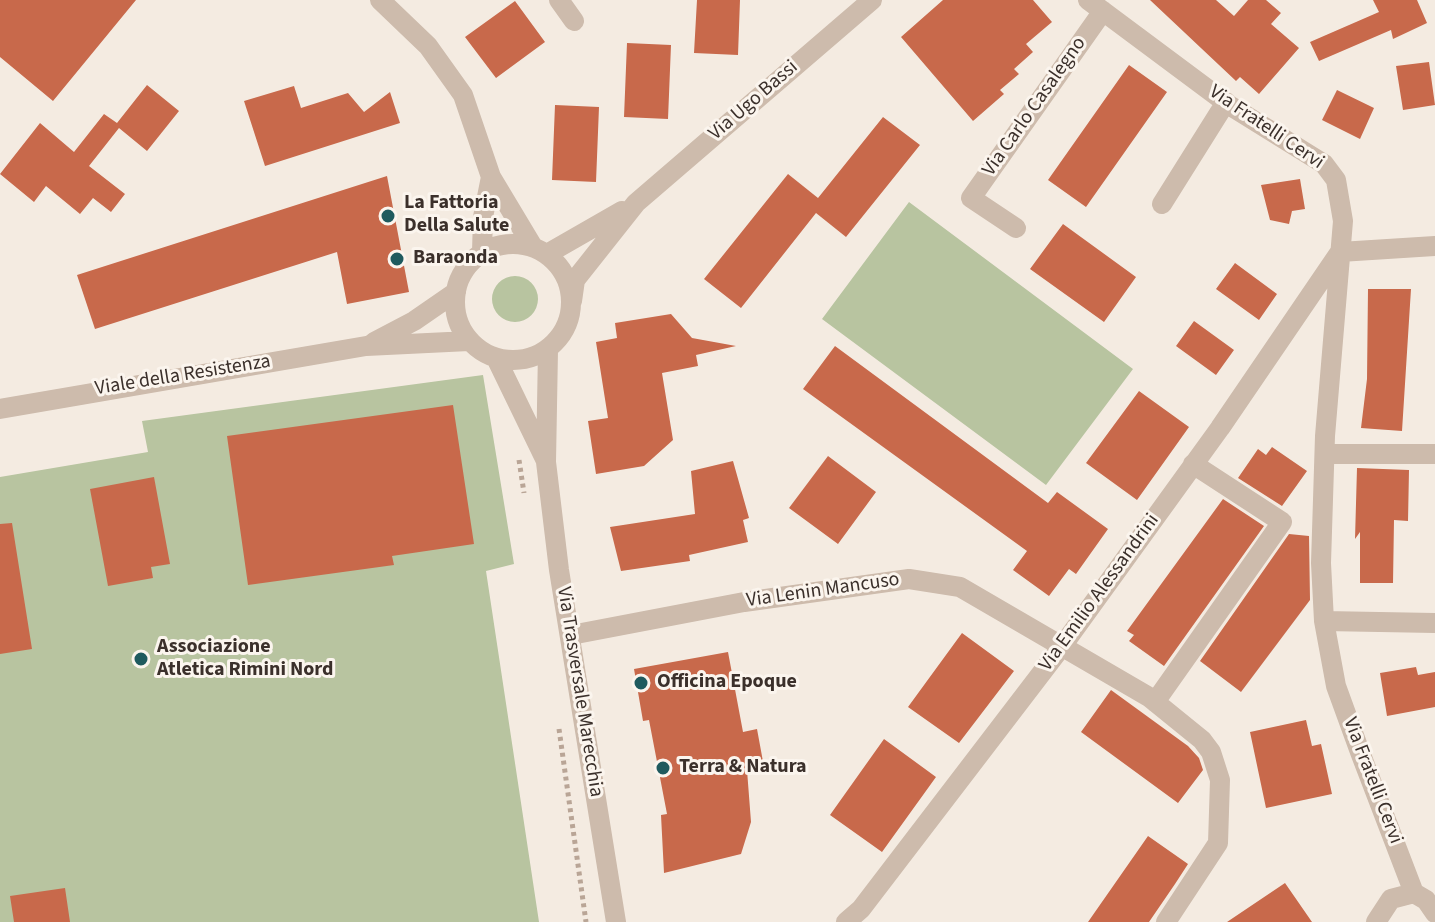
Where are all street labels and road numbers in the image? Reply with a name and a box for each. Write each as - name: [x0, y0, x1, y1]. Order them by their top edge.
- street label: Via Carlo Casalegno: [978, 33, 1092, 181]
- street label: Via Ugo Bassi: [705, 56, 803, 146]
- street label: Via Fratelli Cervi: [1204, 81, 1328, 175]
- street label: Viale della Resistenza: [93, 350, 273, 402]
- street label: Via Emilio Alessandrini: [1035, 510, 1165, 676]
- street label: Via Lenin Mancuso: [745, 568, 901, 614]
- street label: Via Trasversale Marecchia: [551, 585, 607, 799]
- street label: Via Fratelli Cervi: [1337, 714, 1407, 848]

